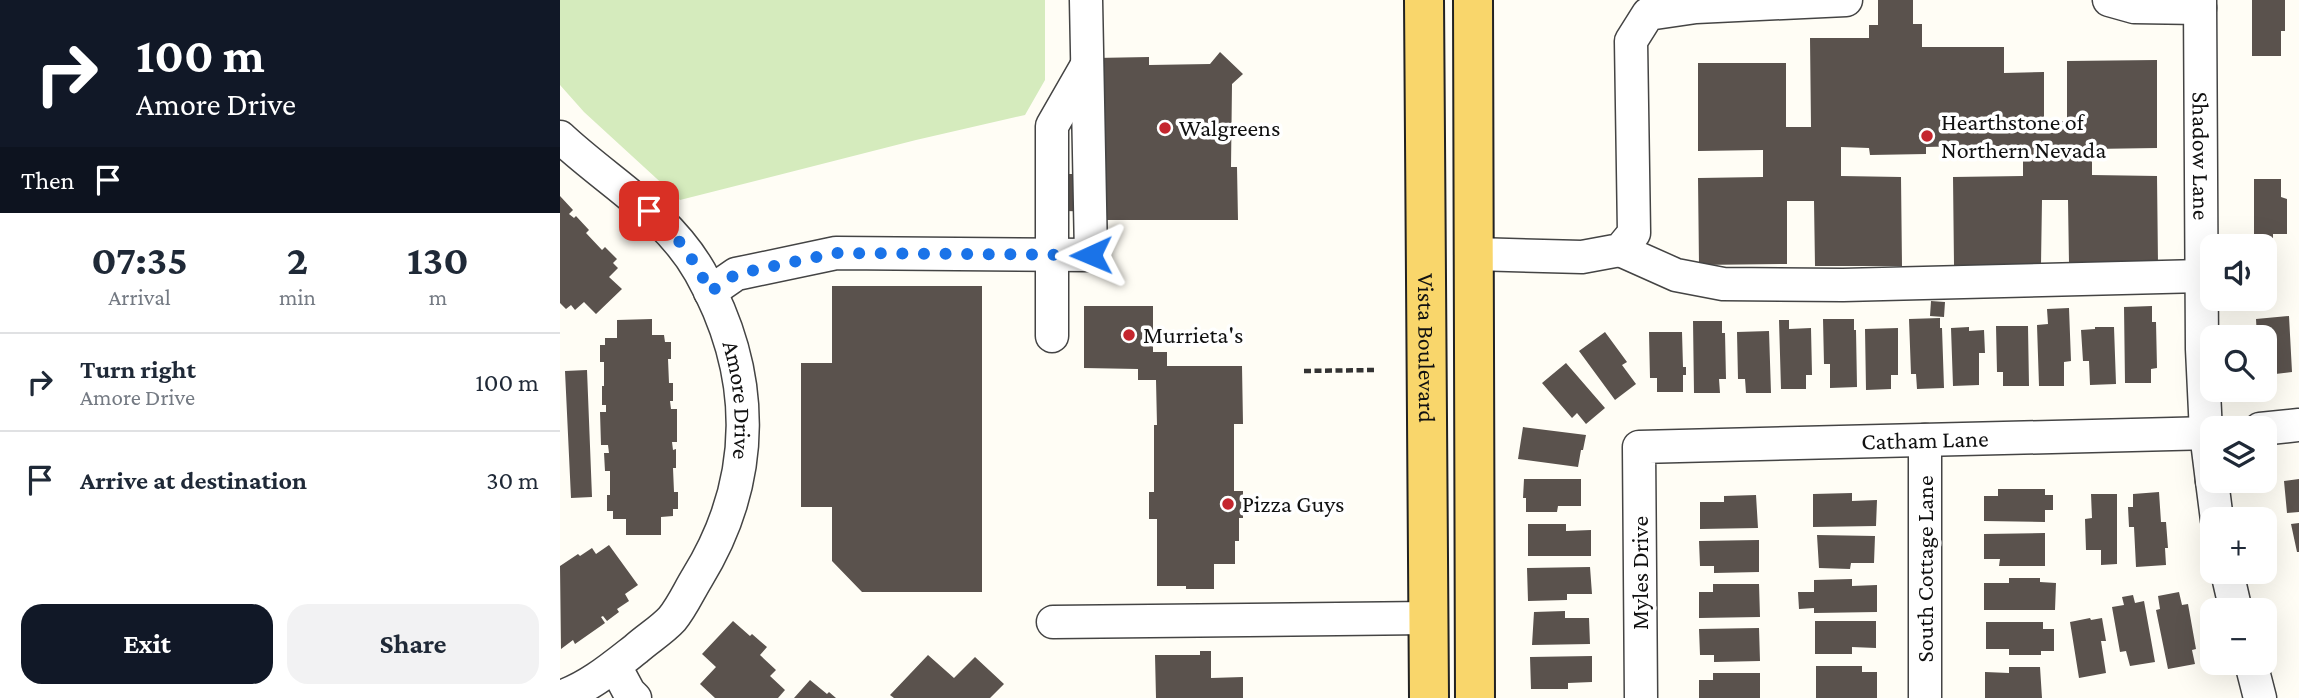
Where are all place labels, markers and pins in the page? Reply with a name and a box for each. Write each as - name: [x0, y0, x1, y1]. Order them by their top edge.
- place label: Hearthstone of Northern Nevada: [1941, 108, 2106, 163]
- place label: Walgreens: [1179, 114, 1280, 141]
- marker: Walgreens: [1157, 120, 1173, 136]
- marker: Hearthstone of Northern Nevada: [1919, 128, 1935, 144]
- pin: [619, 181, 679, 241]
- place label: Murrieta's: [1143, 321, 1243, 348]
- marker: Murrieta's: [1121, 327, 1137, 343]
- place label: Pizza Guys: [1242, 490, 1345, 517]
- marker: Pizza Guys: [1220, 496, 1236, 512]

